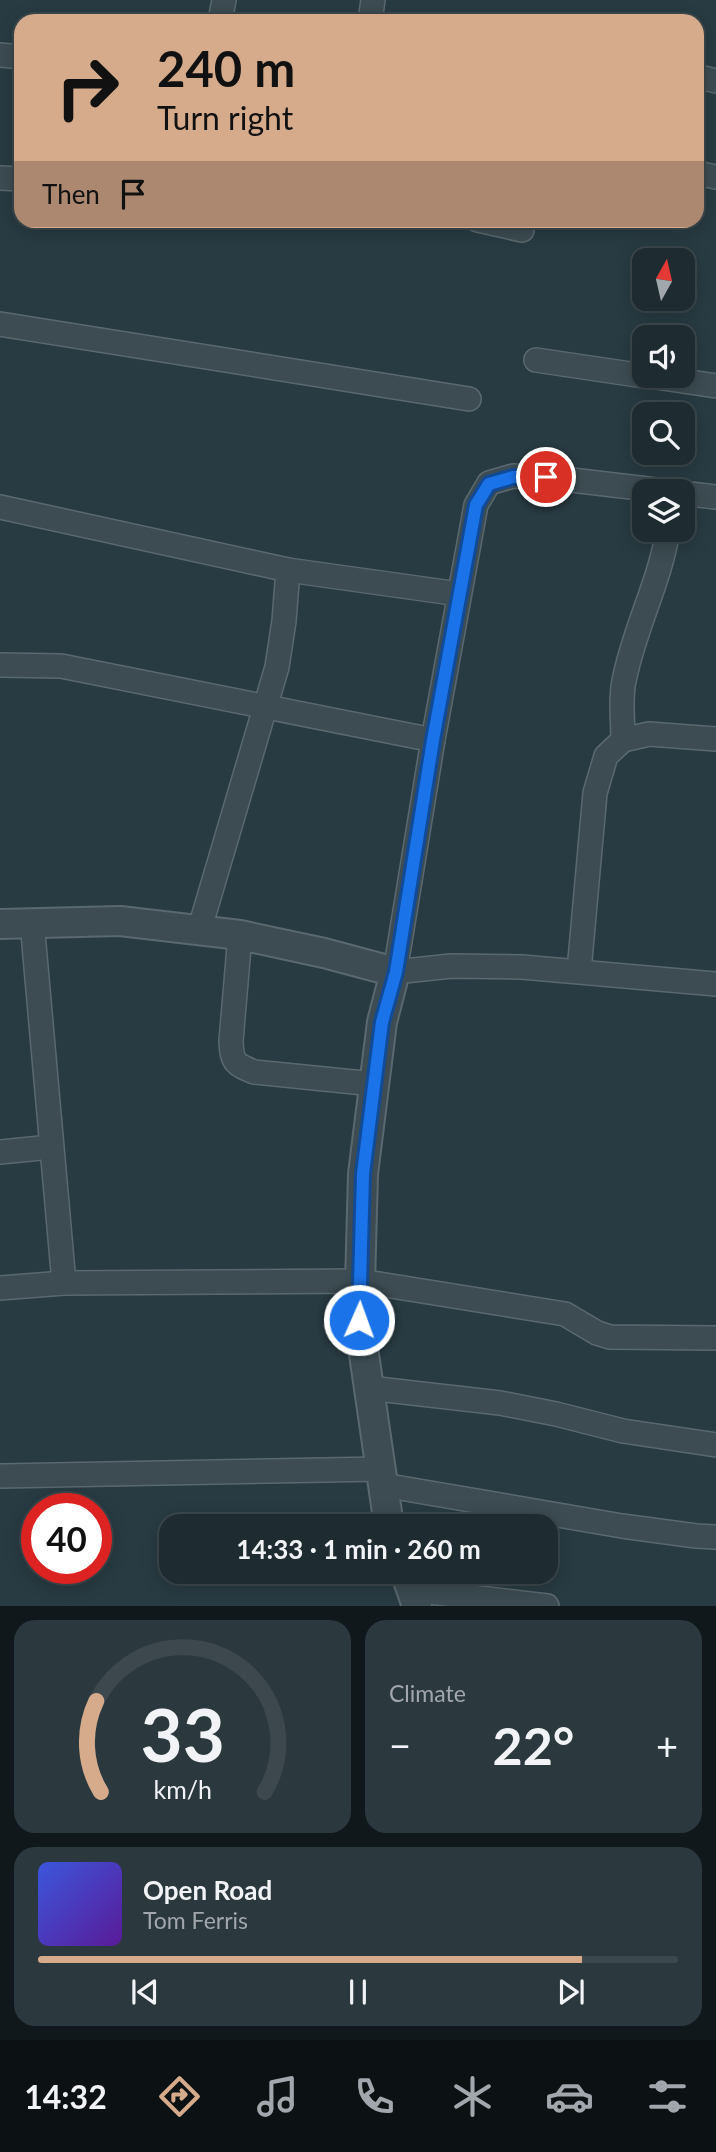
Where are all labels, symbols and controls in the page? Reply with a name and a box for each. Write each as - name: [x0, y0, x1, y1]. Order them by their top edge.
- text: 240 m: [157, 39, 295, 97]
- icon: right: [42, 42, 133, 133]
- text: Turn right: [157, 98, 293, 137]
- icon: arrive: [114, 175, 152, 213]
- text: Then: [42, 178, 100, 210]
- north arrow: [632, 248, 695, 312]
- map controls: [632, 248, 695, 542]
- button: sound: [632, 325, 695, 388]
- button: search: [632, 402, 695, 465]
- pin: [516, 447, 576, 507]
- icon: arrive: [527, 458, 565, 496]
- button: layers: [632, 479, 695, 542]
- position arrow: [322, 1283, 396, 1357]
- speed limit sign: 40: [21, 1493, 112, 1584]
- text: 14:33 · 1 min · 260 m: [236, 1533, 481, 1565]
- text: Climate: [389, 1679, 466, 1707]
- text: 33: [140, 1691, 225, 1779]
- text: 22°: [493, 1714, 574, 1776]
- text: −: [389, 1722, 411, 1768]
- text: +: [656, 1722, 678, 1768]
- text: km/h: [153, 1774, 212, 1804]
- text: Open Road: [143, 1874, 272, 1906]
- text: Tom Ferris: [143, 1906, 248, 1934]
- icon: previous: [126, 1973, 164, 2011]
- icon: pause: [339, 1973, 377, 2011]
- icon: next: [552, 1973, 590, 2011]
- icon: directions: [155, 2072, 204, 2121]
- icon: music: [253, 2072, 302, 2121]
- icon: phone: [350, 2072, 399, 2121]
- icon: climate: [448, 2072, 497, 2121]
- icon: car: [545, 2072, 594, 2121]
- icon: filters: [643, 2072, 692, 2121]
- text: 14:32: [24, 2077, 107, 2116]

